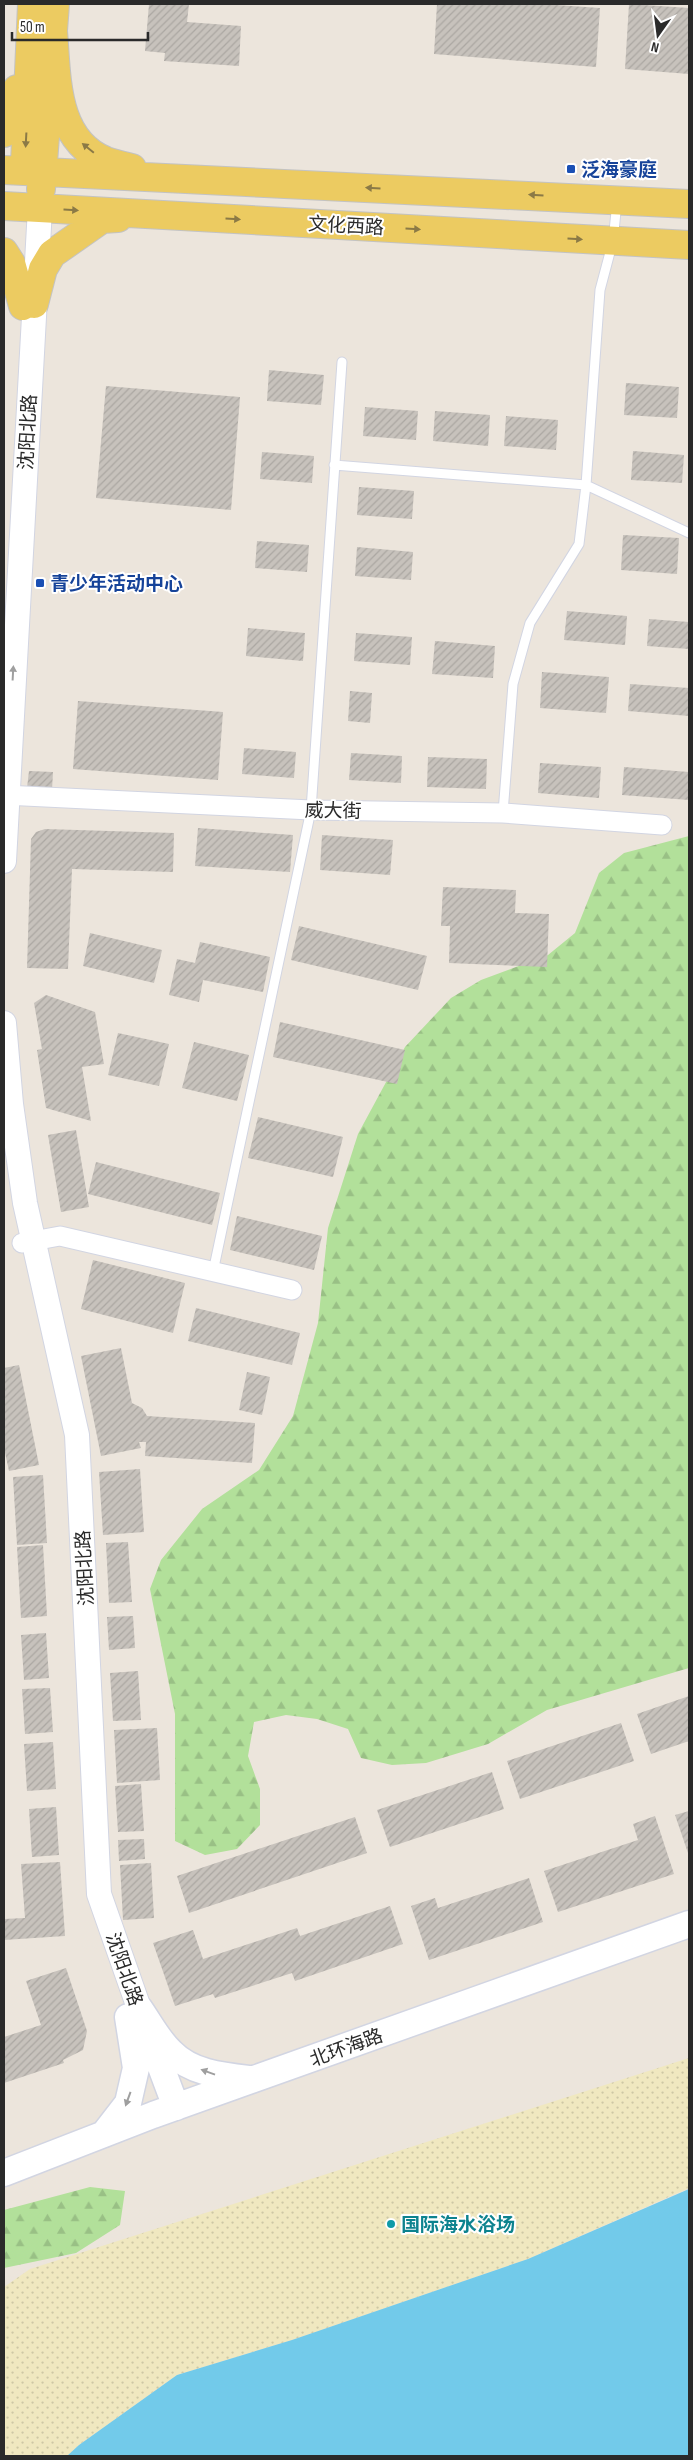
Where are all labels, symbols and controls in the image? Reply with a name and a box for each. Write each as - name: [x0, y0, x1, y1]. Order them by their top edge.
- scale bar: [12, 10, 149, 42]
- north arrow: [633, 10, 683, 60]
- text: 50 m: [20, 18, 45, 37]
- text: N: [649, 38, 661, 56]
- one-way arrow: [21, 132, 29, 148]
- one-way arrow: [82, 142, 95, 153]
- place label: 泛海豪庭: [581, 159, 657, 182]
- marker: 泛海豪庭: [565, 163, 577, 175]
- one-way arrow: [365, 183, 381, 191]
- one-way arrow: [527, 191, 543, 199]
- one-way arrow: [63, 207, 79, 215]
- street label: 文化西路: [307, 213, 384, 240]
- one-way arrow: [225, 216, 241, 224]
- one-way arrow: [405, 226, 421, 234]
- one-way arrow: [567, 235, 583, 243]
- street label: 沈阳北路: [15, 394, 42, 471]
- place label: 青少年活动中心: [50, 573, 183, 596]
- marker: 青少年活动中心: [34, 577, 46, 589]
- one-way arrow: [10, 664, 18, 680]
- street label: 威大街: [304, 800, 362, 823]
- street label: 沈阳北路: [72, 1529, 99, 1606]
- street label: 沈阳北路: [100, 1930, 147, 2009]
- street label: 北环海路: [307, 2025, 386, 2072]
- one-way arrow: [200, 2068, 215, 2075]
- one-way arrow: [124, 2092, 132, 2107]
- place label: 国际海水浴场: [401, 2214, 515, 2237]
- marker: 国际海水浴场: [385, 2218, 397, 2230]

